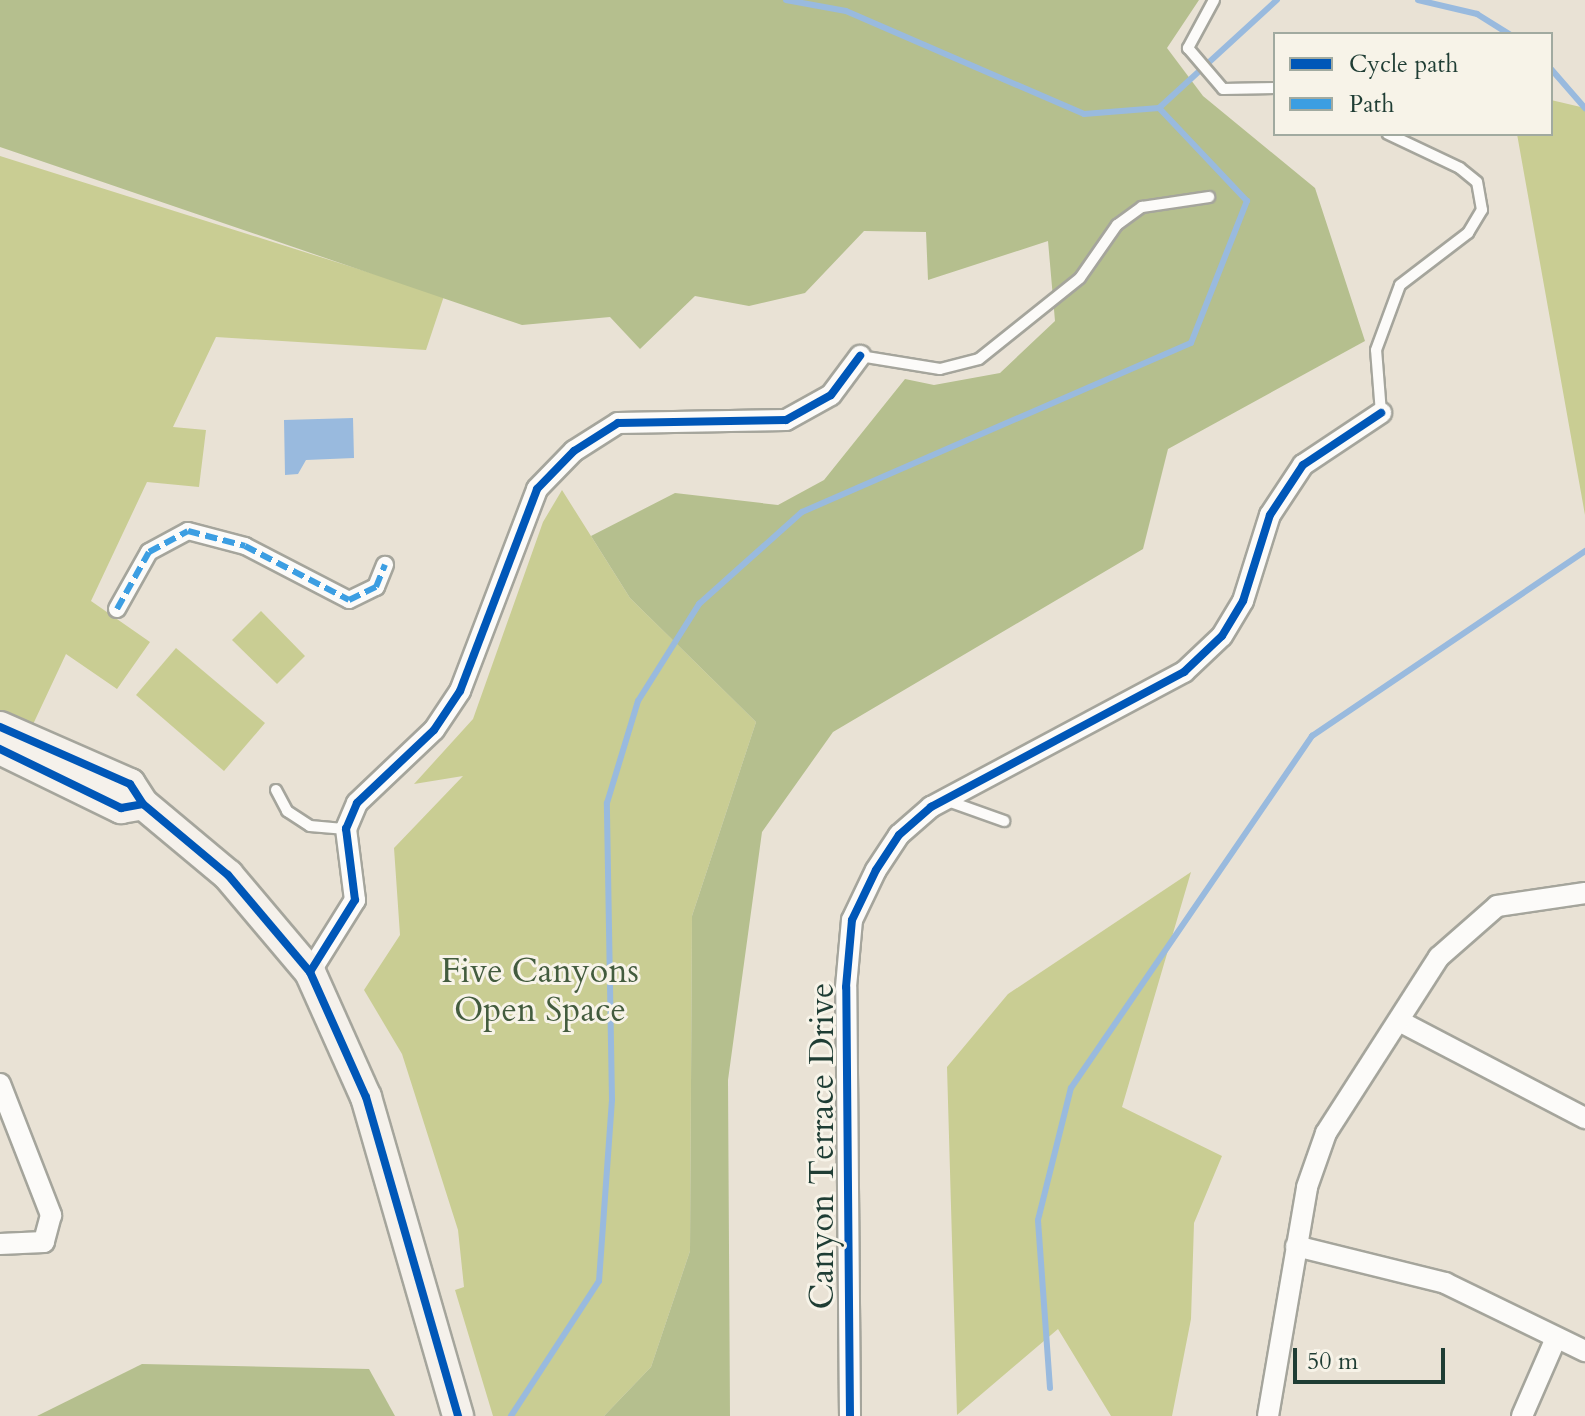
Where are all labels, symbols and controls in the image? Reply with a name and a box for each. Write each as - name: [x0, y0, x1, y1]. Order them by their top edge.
- legend: [1273, 32, 1553, 136]
- text: Cycle path: [1349, 48, 1458, 81]
- text: Path: [1349, 88, 1394, 121]
- park label: Five Canyons Open Space: [441, 951, 639, 1030]
- street label: Canyon Terrace Drive: [803, 983, 843, 1309]
- scale bar: [1297, 1332, 1449, 1382]
- text: 50 m: [1307, 1345, 1358, 1378]

